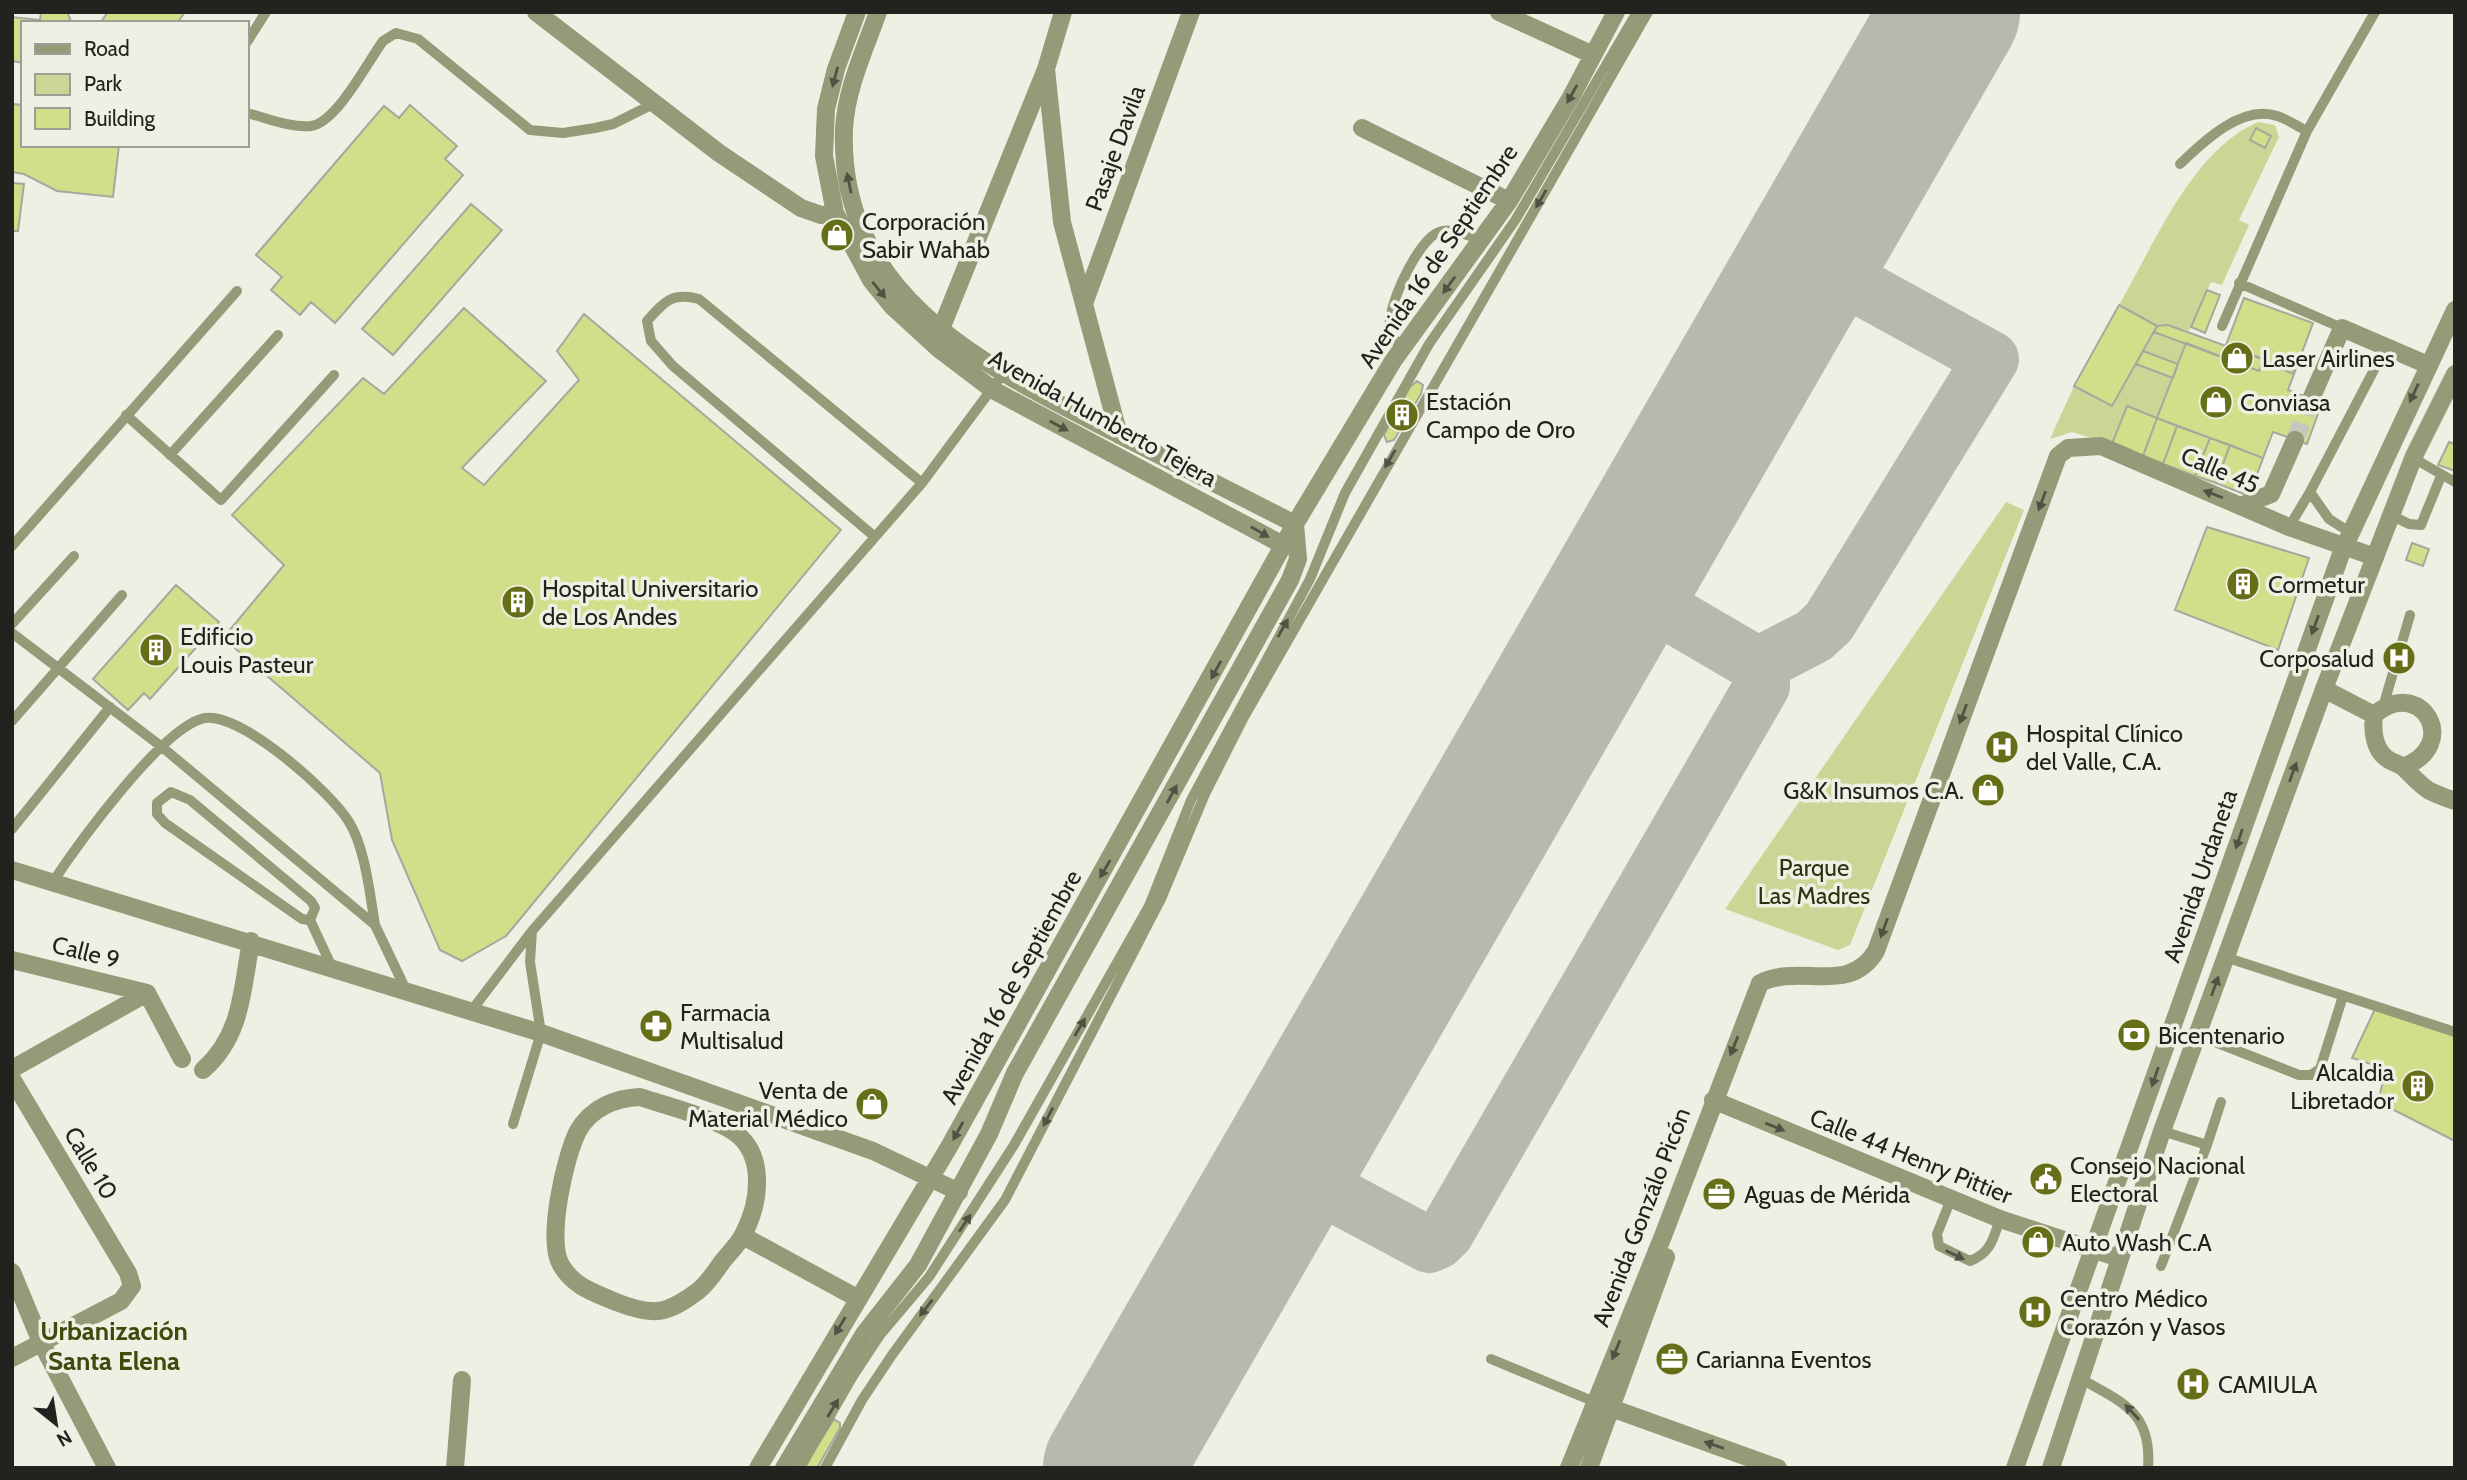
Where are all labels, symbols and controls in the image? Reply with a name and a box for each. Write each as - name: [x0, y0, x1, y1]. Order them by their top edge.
- legend: [21, 21, 248, 147]
- text: Road: [84, 36, 130, 61]
- one-way arrow: [829, 66, 840, 88]
- text: Park: [84, 71, 122, 96]
- street label: Pasaje Davila: [1079, 81, 1151, 215]
- one-way arrow: [1566, 84, 1578, 104]
- text: Building: [84, 106, 156, 131]
- street label: Avenida 16 de Septiembre: [1352, 139, 1524, 373]
- one-way arrow: [843, 172, 854, 194]
- one-way arrow: [1535, 190, 1548, 209]
- place label: Corporación Sabir Wahab: [862, 207, 990, 264]
- shop icon: Corporación Sabir Wahab: [818, 216, 856, 254]
- one-way arrow: [1442, 276, 1456, 294]
- one-way arrow: [871, 281, 886, 299]
- shop icon: Laser Airlines: [2218, 339, 2256, 377]
- street label: Avenida Humberto Tejera: [984, 343, 1222, 493]
- place label: Laser Airlines: [2262, 344, 2395, 373]
- shop icon: Conviasa: [2197, 383, 2235, 421]
- one-way arrow: [2409, 383, 2420, 403]
- place label: Estación Campo de Oro: [1426, 387, 1575, 444]
- place label: Conviasa: [2240, 388, 2331, 417]
- building icon: Estación Campo de Oro: [1383, 396, 1421, 434]
- one-way arrow: [1049, 420, 1069, 431]
- street label: Calle 45: [2177, 441, 2263, 499]
- one-way arrow: [1384, 450, 1397, 469]
- one-way arrow: [2202, 488, 2223, 499]
- one-way arrow: [2036, 490, 2047, 511]
- one-way arrow: [1251, 526, 1270, 538]
- building icon: Cormetur: [2224, 565, 2262, 603]
- place label: Cormetur: [2268, 570, 2365, 599]
- place label: Hospital Universitario de Los Andes: [542, 574, 758, 631]
- building icon: Hospital Universitario de Los Andes: [499, 583, 537, 621]
- one-way arrow: [2309, 614, 2320, 635]
- one-way arrow: [1277, 619, 1289, 638]
- place label: Edificio Louis Pasteur: [180, 622, 314, 679]
- building icon: Edificio Louis Pasteur: [137, 631, 175, 669]
- hospital icon: Corposalud: [2380, 639, 2418, 677]
- place label: Corposalud: [2259, 644, 2374, 673]
- one-way arrow: [1210, 661, 1222, 680]
- one-way arrow: [1957, 704, 1968, 725]
- place label: Hospital Clínico del Valle, C.A.: [2026, 719, 2183, 776]
- hospital icon: Hospital Clínico del Valle, C.A.: [1983, 728, 2021, 766]
- one-way arrow: [2288, 762, 2299, 783]
- shop icon: G&K Insumos C.A.: [1969, 771, 2007, 809]
- place label: G&K Insumos C.A.: [1783, 776, 1964, 805]
- one-way arrow: [1166, 785, 1178, 804]
- street label: Avenida Urdaneta: [2157, 785, 2243, 966]
- one-way arrow: [2233, 829, 2244, 850]
- park label: Parque Las Madres: [1758, 853, 1870, 910]
- one-way arrow: [1099, 859, 1111, 879]
- street label: Avenida 16 de Septiembre: [934, 865, 1088, 1109]
- one-way arrow: [1879, 917, 1890, 938]
- street label: Calle 9: [49, 930, 123, 974]
- one-way arrow: [2210, 975, 2221, 996]
- place label: Farmacia Multisalud: [680, 998, 784, 1055]
- pharmacy icon: Farmacia Multisalud: [637, 1007, 675, 1045]
- bank icon: Bicentenario: [2115, 1016, 2153, 1054]
- one-way arrow: [1074, 1017, 1086, 1037]
- place label: Bicentenario: [2158, 1021, 2285, 1050]
- one-way arrow: [1729, 1036, 1740, 1057]
- place label: Alcaldia Libretador: [2290, 1058, 2394, 1115]
- one-way arrow: [2149, 1066, 2160, 1087]
- building icon: Alcaldia Libretador: [2399, 1067, 2437, 1105]
- place label: Venta de Material Médico: [688, 1076, 848, 1133]
- shop icon: Venta de Material Médico: [853, 1085, 891, 1123]
- street label: Calle 44 Henry Pittier: [1806, 1102, 2017, 1210]
- street label: Avenida Gonzálo Picón: [1586, 1103, 1696, 1331]
- one-way arrow: [1042, 1107, 1053, 1127]
- street label: Calle 10: [58, 1121, 124, 1205]
- one-way arrow: [1765, 1121, 1786, 1132]
- one-way arrow: [952, 1122, 964, 1141]
- place label: Consejo Nacional Electoral: [2070, 1151, 2245, 1208]
- public building icon: Consejo Nacional Electoral: [2027, 1160, 2065, 1198]
- office icon: Aguas de Mérida: [1700, 1175, 1738, 1213]
- place label: Aguas de Mérida: [1744, 1180, 1910, 1209]
- one-way arrow: [958, 1214, 971, 1233]
- shop icon: Auto Wash C.A: [2019, 1223, 2057, 1261]
- place label: Auto Wash C.A: [2062, 1228, 2212, 1257]
- one-way arrow: [1945, 1249, 1965, 1260]
- place label: Centro Médico Corazón y Vasos: [2060, 1284, 2225, 1341]
- hospital icon: Centro Médico Corazón y Vasos: [2016, 1293, 2054, 1331]
- one-way arrow: [919, 1299, 934, 1317]
- district label: Urbanización Santa Elena: [40, 1315, 188, 1377]
- one-way arrow: [834, 1317, 847, 1336]
- one-way arrow: [1611, 1339, 1622, 1360]
- office icon: Carianna Eventos: [1653, 1340, 1691, 1378]
- place label: Carianna Eventos: [1696, 1345, 1871, 1374]
- hospital icon: CAMIULA: [2174, 1365, 2212, 1403]
- place label: CAMIULA: [2218, 1370, 2317, 1399]
- north arrow: [21, 1389, 91, 1459]
- one-way arrow: [827, 1399, 839, 1418]
- one-way arrow: [2124, 1403, 2141, 1420]
- text: N: [53, 1425, 76, 1452]
- one-way arrow: [1703, 1439, 1724, 1450]

